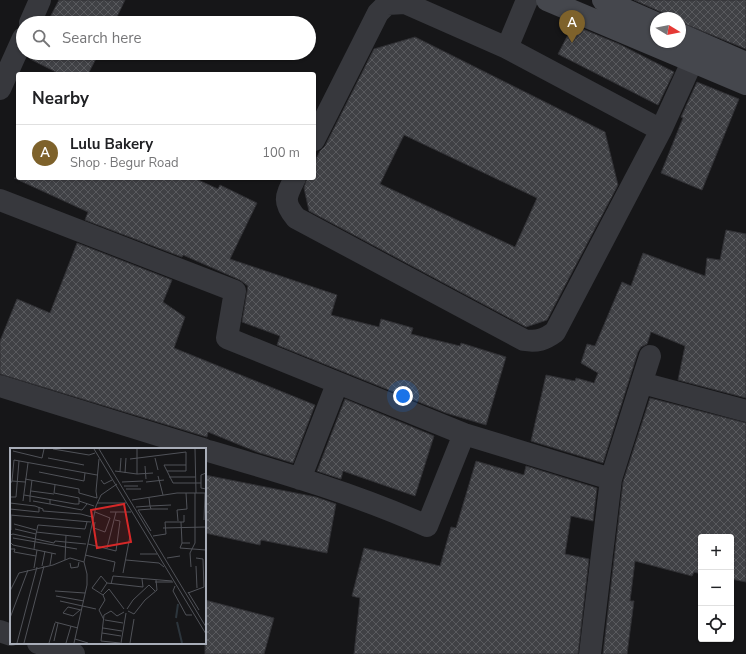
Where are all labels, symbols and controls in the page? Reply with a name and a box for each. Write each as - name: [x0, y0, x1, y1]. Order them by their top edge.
- pin: A: [559, 10, 585, 43]
- north arrow: [650, 12, 686, 48]
- search box: [16, 16, 316, 60]
- icon: search: [30, 27, 52, 49]
- text: Search here: [62, 28, 142, 48]
- text: Nearby: [32, 87, 89, 110]
- text: Lulu Bakery: [70, 134, 153, 154]
- text: A: [40, 144, 50, 162]
- text: 100 m: [262, 144, 300, 162]
- text: Shop · Begur Road: [70, 154, 179, 172]
- your location: [393, 386, 413, 406]
- inset map: [10, 448, 206, 644]
- map controls: [698, 534, 734, 642]
- button: +: [698, 534, 734, 570]
- button: −: [698, 570, 734, 606]
- button: locate: [698, 606, 734, 642]

